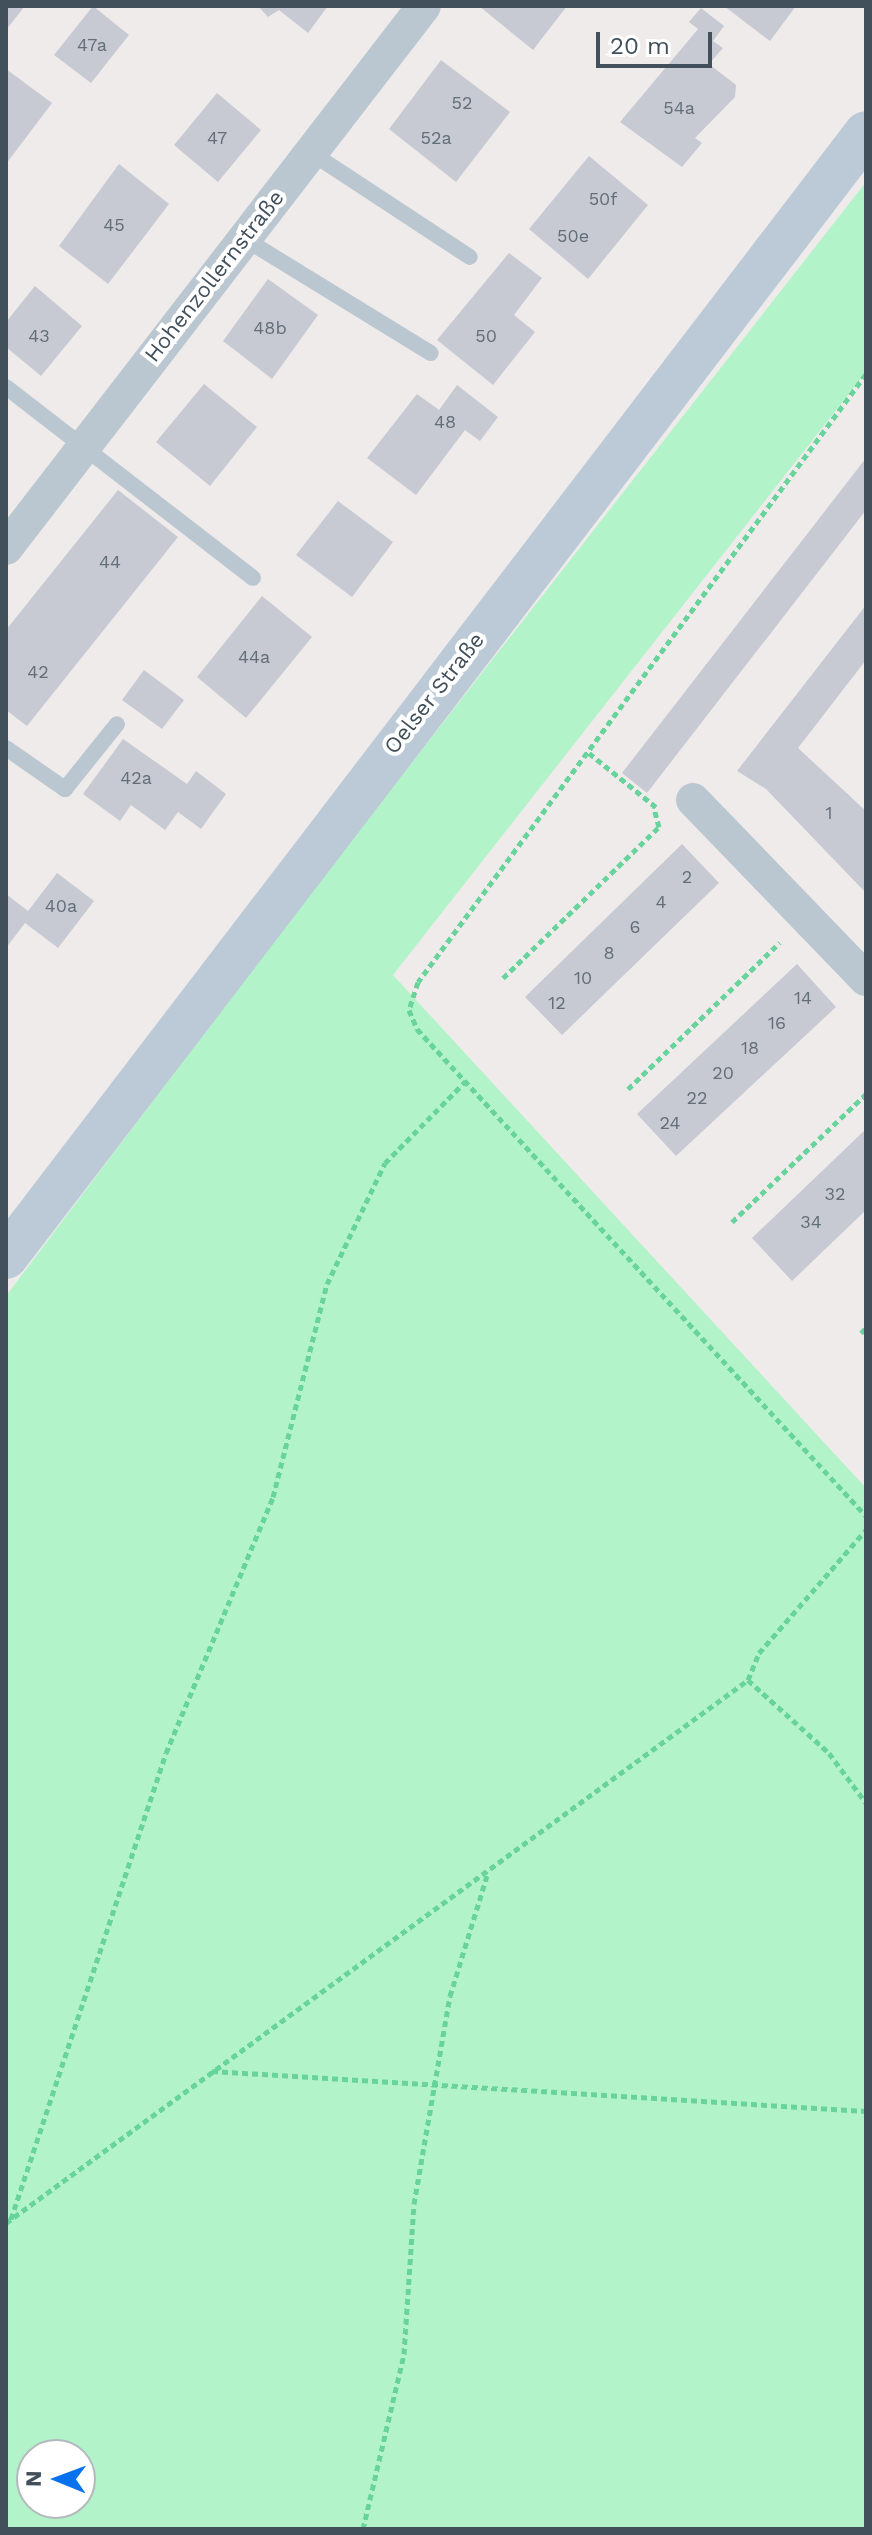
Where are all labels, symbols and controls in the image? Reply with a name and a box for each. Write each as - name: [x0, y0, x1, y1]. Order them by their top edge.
- scale bar: [600, 16, 716, 66]
- text: 20 m: [610, 32, 670, 60]
- house number: 47a: [77, 34, 107, 56]
- house number: 52: [452, 92, 472, 114]
- house number: 54a: [663, 97, 695, 119]
- house number: 47: [207, 127, 227, 149]
- house number: 52a: [420, 127, 452, 149]
- street label: Hohenzollernstraße: [139, 185, 289, 367]
- house number: 50f: [589, 188, 617, 210]
- house number: 45: [103, 214, 125, 236]
- house number: 50e: [557, 225, 589, 247]
- house number: 48b: [253, 317, 287, 339]
- house number: 43: [28, 325, 50, 347]
- house number: 50: [475, 325, 497, 347]
- house number: 48: [434, 411, 456, 433]
- house number: 44: [99, 551, 121, 573]
- street label: Oelser Straße: [378, 627, 490, 759]
- house number: 44a: [238, 646, 270, 668]
- house number: 42: [27, 661, 49, 683]
- house number: 42a: [120, 767, 152, 789]
- house number: 1: [825, 802, 833, 824]
- house number: 2: [682, 866, 692, 888]
- house number: 4: [656, 891, 666, 913]
- house number: 40a: [45, 895, 77, 917]
- house number: 6: [630, 916, 640, 938]
- house number: 8: [603, 942, 615, 964]
- house number: 10: [574, 967, 592, 989]
- house number: 14: [794, 987, 812, 1009]
- house number: 12: [548, 992, 566, 1014]
- house number: 16: [768, 1012, 786, 1034]
- house number: 18: [741, 1037, 759, 1059]
- house number: 20: [712, 1062, 734, 1084]
- house number: 22: [687, 1087, 707, 1109]
- house number: 24: [660, 1112, 680, 1134]
- house number: 32: [825, 1183, 845, 1205]
- house number: 34: [800, 1211, 822, 1233]
- north arrow: [16, 2439, 96, 2519]
- text: N: [21, 2470, 46, 2487]

